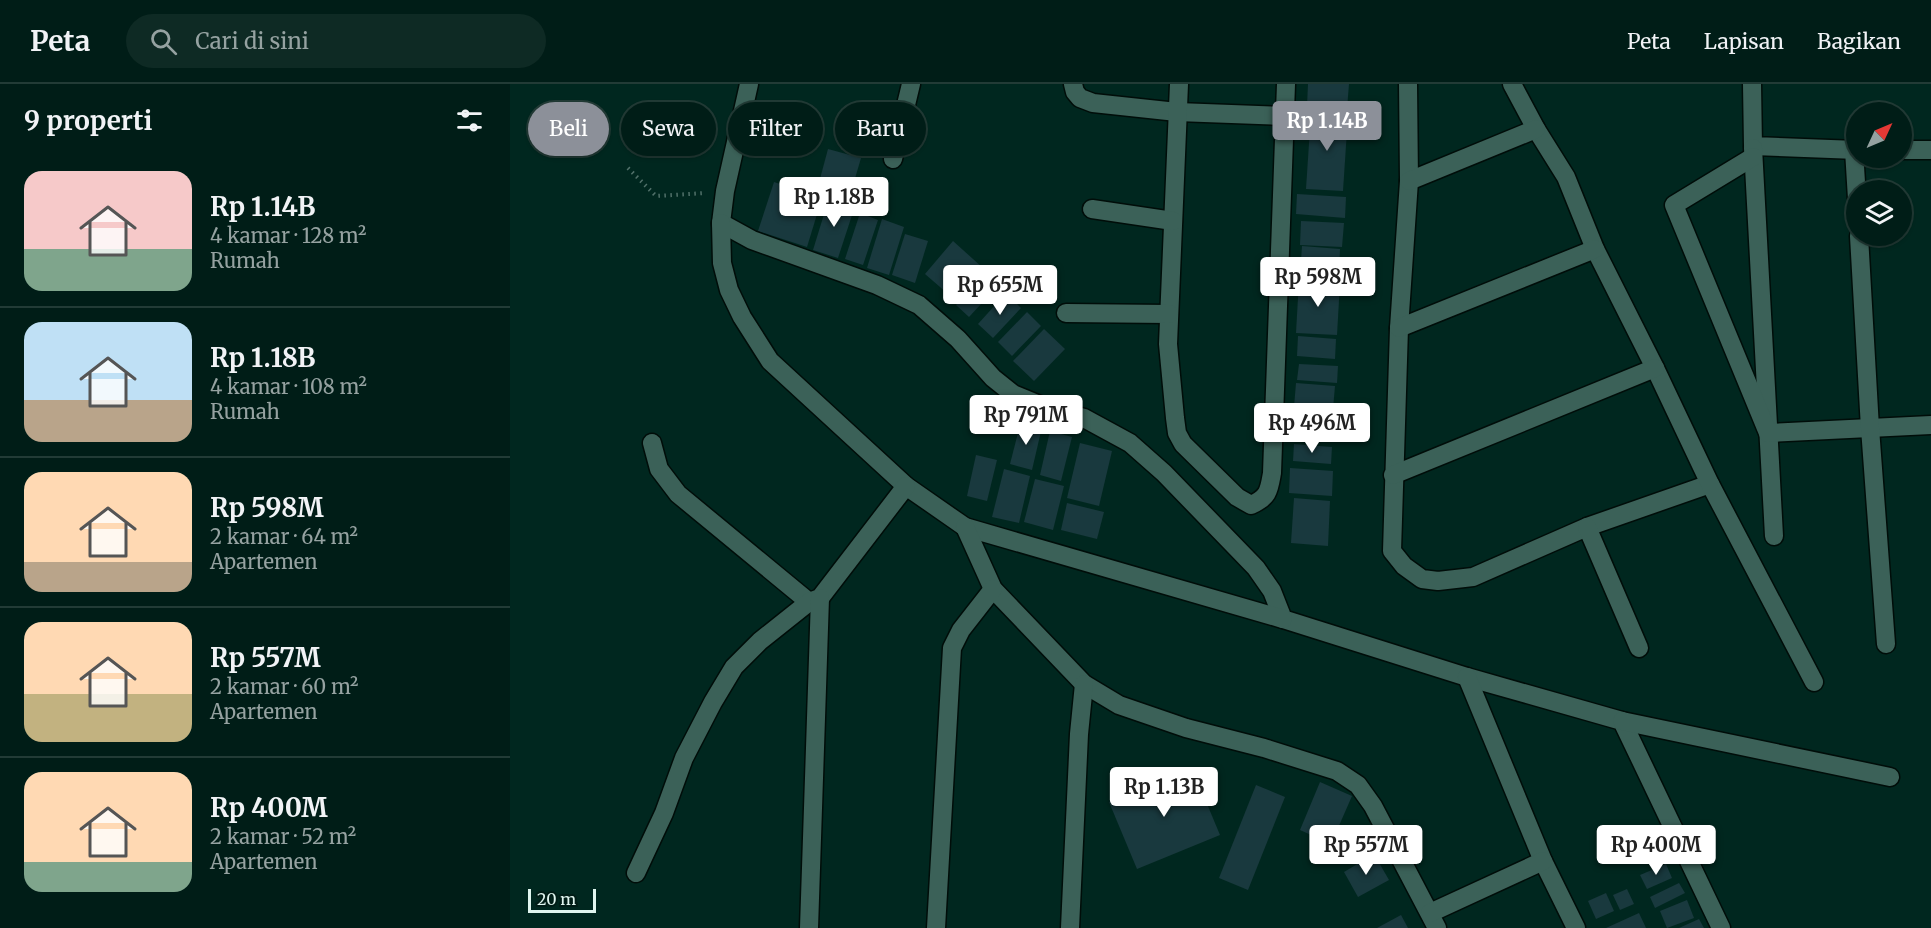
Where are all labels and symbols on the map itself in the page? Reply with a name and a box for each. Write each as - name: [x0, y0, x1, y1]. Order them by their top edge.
- pin: Rp 1.14B: [1265, 101, 1389, 152]
- north arrow: [1846, 102, 1912, 168]
- pin: Rp 1.18B: [772, 177, 896, 228]
- pin: Rp 598M: [1263, 257, 1373, 308]
- pin: Rp 655M: [945, 265, 1055, 316]
- pin: Rp 791M: [971, 395, 1081, 446]
- pin: Rp 496M: [1257, 403, 1367, 454]
- pin: Rp 1.13B: [1102, 767, 1226, 818]
- pin: Rp 557M: [1311, 825, 1421, 876]
- pin: Rp 400M: [1601, 825, 1711, 876]
- scale bar: [528, 886, 596, 914]

